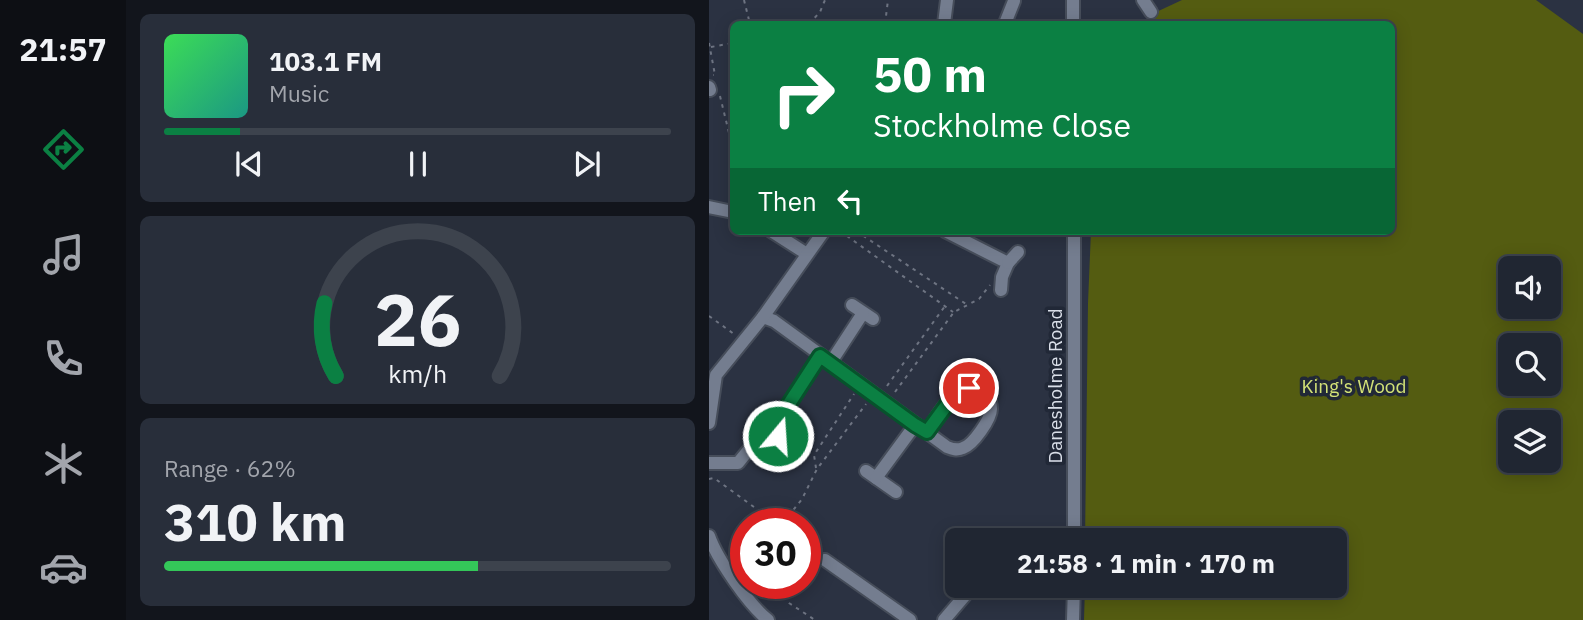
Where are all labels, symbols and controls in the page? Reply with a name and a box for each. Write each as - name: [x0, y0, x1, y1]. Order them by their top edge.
- text: 21:57: [19, 28, 107, 70]
- text: 50 m: [873, 42, 987, 105]
- text: 103.1 FM: [269, 44, 382, 78]
- icon: right: [758, 49, 849, 140]
- text: Music: [269, 78, 329, 108]
- text: Stockholme Close: [873, 104, 1131, 146]
- icon: directions: [39, 125, 88, 174]
- icon: previous: [230, 145, 268, 183]
- icon: pause: [399, 145, 437, 183]
- icon: next: [568, 145, 606, 183]
- icon: left: [831, 182, 869, 220]
- text: Then: [758, 184, 817, 218]
- icon: music: [39, 230, 88, 279]
- map controls: [1498, 256, 1561, 473]
- button: sound: [1498, 256, 1561, 319]
- text: 26: [374, 271, 461, 366]
- street label: Danesholme Road: [1043, 308, 1067, 464]
- button: search: [1498, 333, 1561, 396]
- icon: phone: [39, 334, 88, 383]
- text: km/h: [388, 357, 447, 390]
- pin: [939, 358, 999, 418]
- icon: arrive: [950, 369, 988, 407]
- park label: King's Wood: [1302, 374, 1407, 398]
- position arrow: [741, 399, 815, 473]
- button: layers: [1498, 410, 1561, 473]
- icon: climate: [39, 439, 88, 488]
- text: Range · 62%: [164, 453, 296, 483]
- text: 310 km: [164, 488, 346, 555]
- speed limit sign: 30: [730, 508, 821, 599]
- icon: car: [39, 543, 88, 592]
- text: 21:58 · 1 min · 170 m: [1017, 546, 1275, 580]

